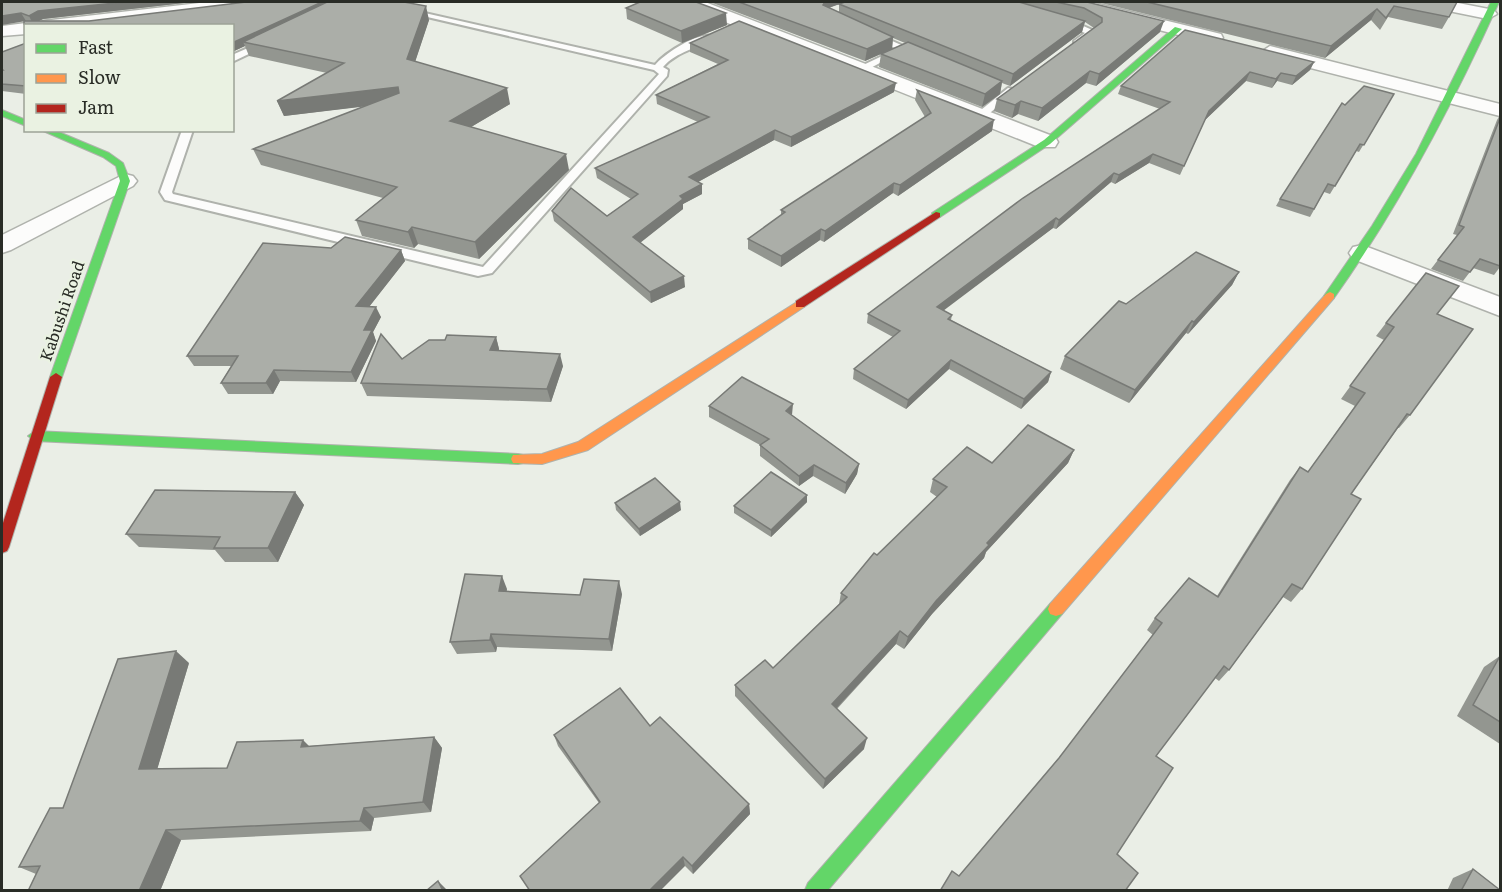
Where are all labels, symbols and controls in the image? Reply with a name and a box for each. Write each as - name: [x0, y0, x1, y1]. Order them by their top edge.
- legend: [24, 24, 234, 132]
- text: Fast: [78, 33, 114, 60]
- text: Slow: [78, 63, 121, 90]
- text: Jam: [78, 93, 114, 120]
- street label: Kabushi Road: [33, 257, 90, 364]

